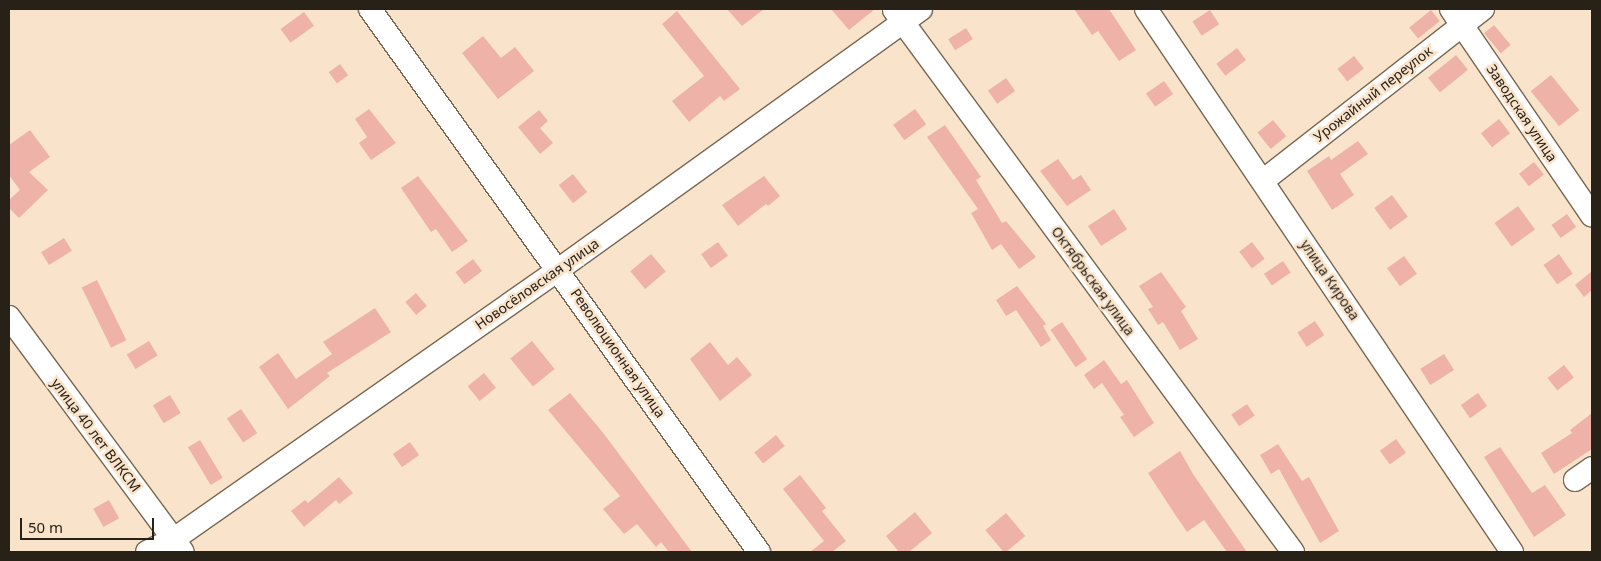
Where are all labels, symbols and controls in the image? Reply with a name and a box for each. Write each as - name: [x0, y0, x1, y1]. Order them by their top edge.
- street label: Урожайный переулок: [1310, 42, 1436, 146]
- street label: Заводская улица: [1483, 61, 1561, 165]
- street label: Октябрьская улица: [1048, 223, 1138, 339]
- street label: Новосёловская улица: [472, 235, 602, 333]
- street label: улица Кирова: [1297, 237, 1363, 323]
- street label: Революционная улица: [567, 285, 669, 421]
- street label: улица 40 лет ВЛКСМ: [48, 375, 144, 495]
- scale bar: [22, 508, 156, 540]
- text: 50 m: [28, 517, 63, 537]

